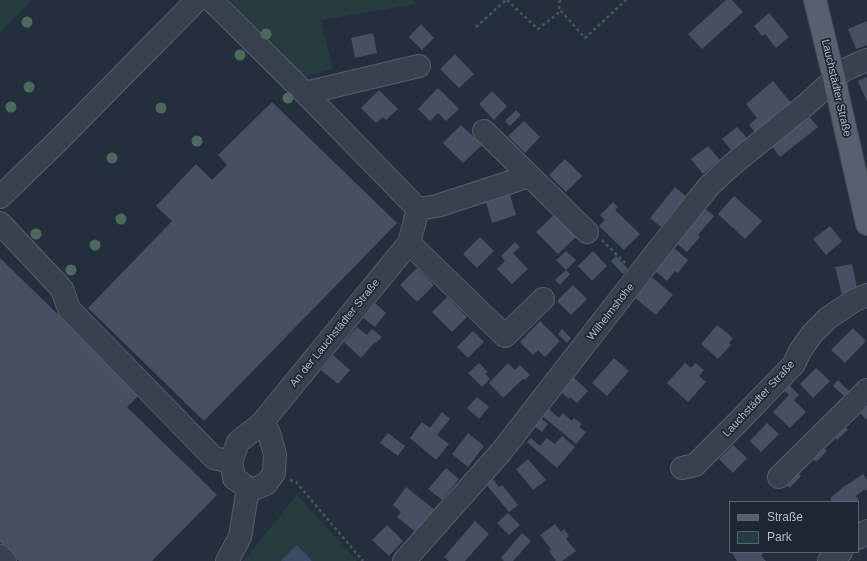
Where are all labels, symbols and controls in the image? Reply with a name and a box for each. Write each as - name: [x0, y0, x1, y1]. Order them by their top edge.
- street label: Lauchstädter Straße: [818, 38, 854, 138]
- street label: An der Lauchstädter Straße: [287, 276, 383, 390]
- street label: Wilhelmshöhe: [585, 281, 637, 343]
- street label: Lauchstädter Straße: [720, 358, 798, 440]
- legend: [729, 501, 859, 553]
- text: Straße: [767, 510, 803, 524]
- text: Park: [767, 530, 792, 544]

